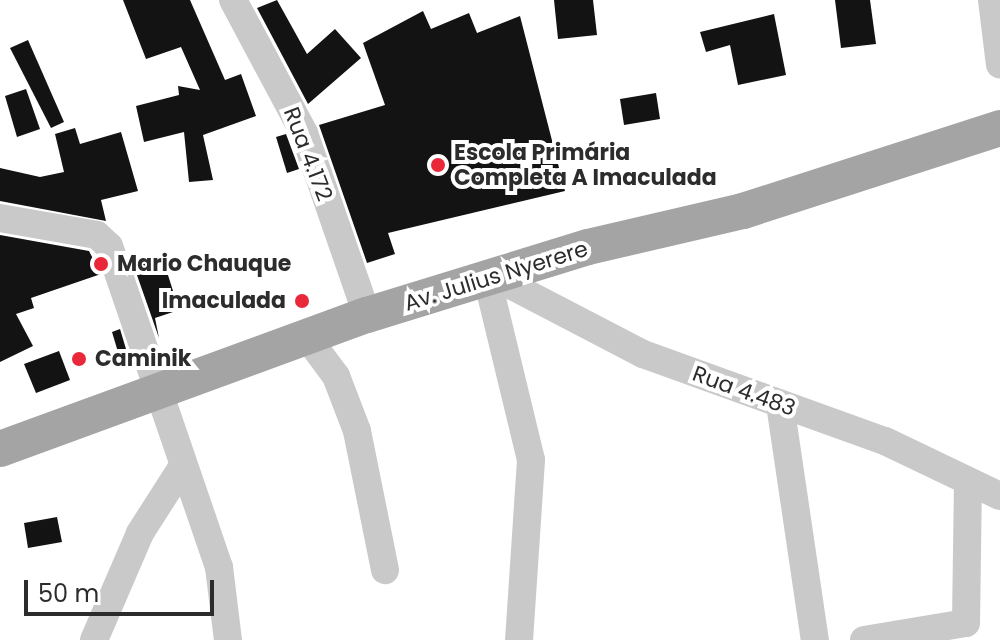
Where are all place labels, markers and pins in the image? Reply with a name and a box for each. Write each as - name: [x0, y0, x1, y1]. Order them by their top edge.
- place label: Escola Primária Completa A Imaculada: [454, 139, 717, 190]
- marker: Escola Primária Completa A Imaculada: [429, 156, 447, 174]
- place label: Mario Chauque: [117, 251, 291, 277]
- marker: Mario Chauque: [92, 255, 110, 273]
- place label: Imaculada: [162, 288, 286, 314]
- marker: Imaculada: [293, 292, 311, 310]
- place label: Caminik: [95, 346, 191, 372]
- marker: Caminik: [70, 350, 88, 368]

